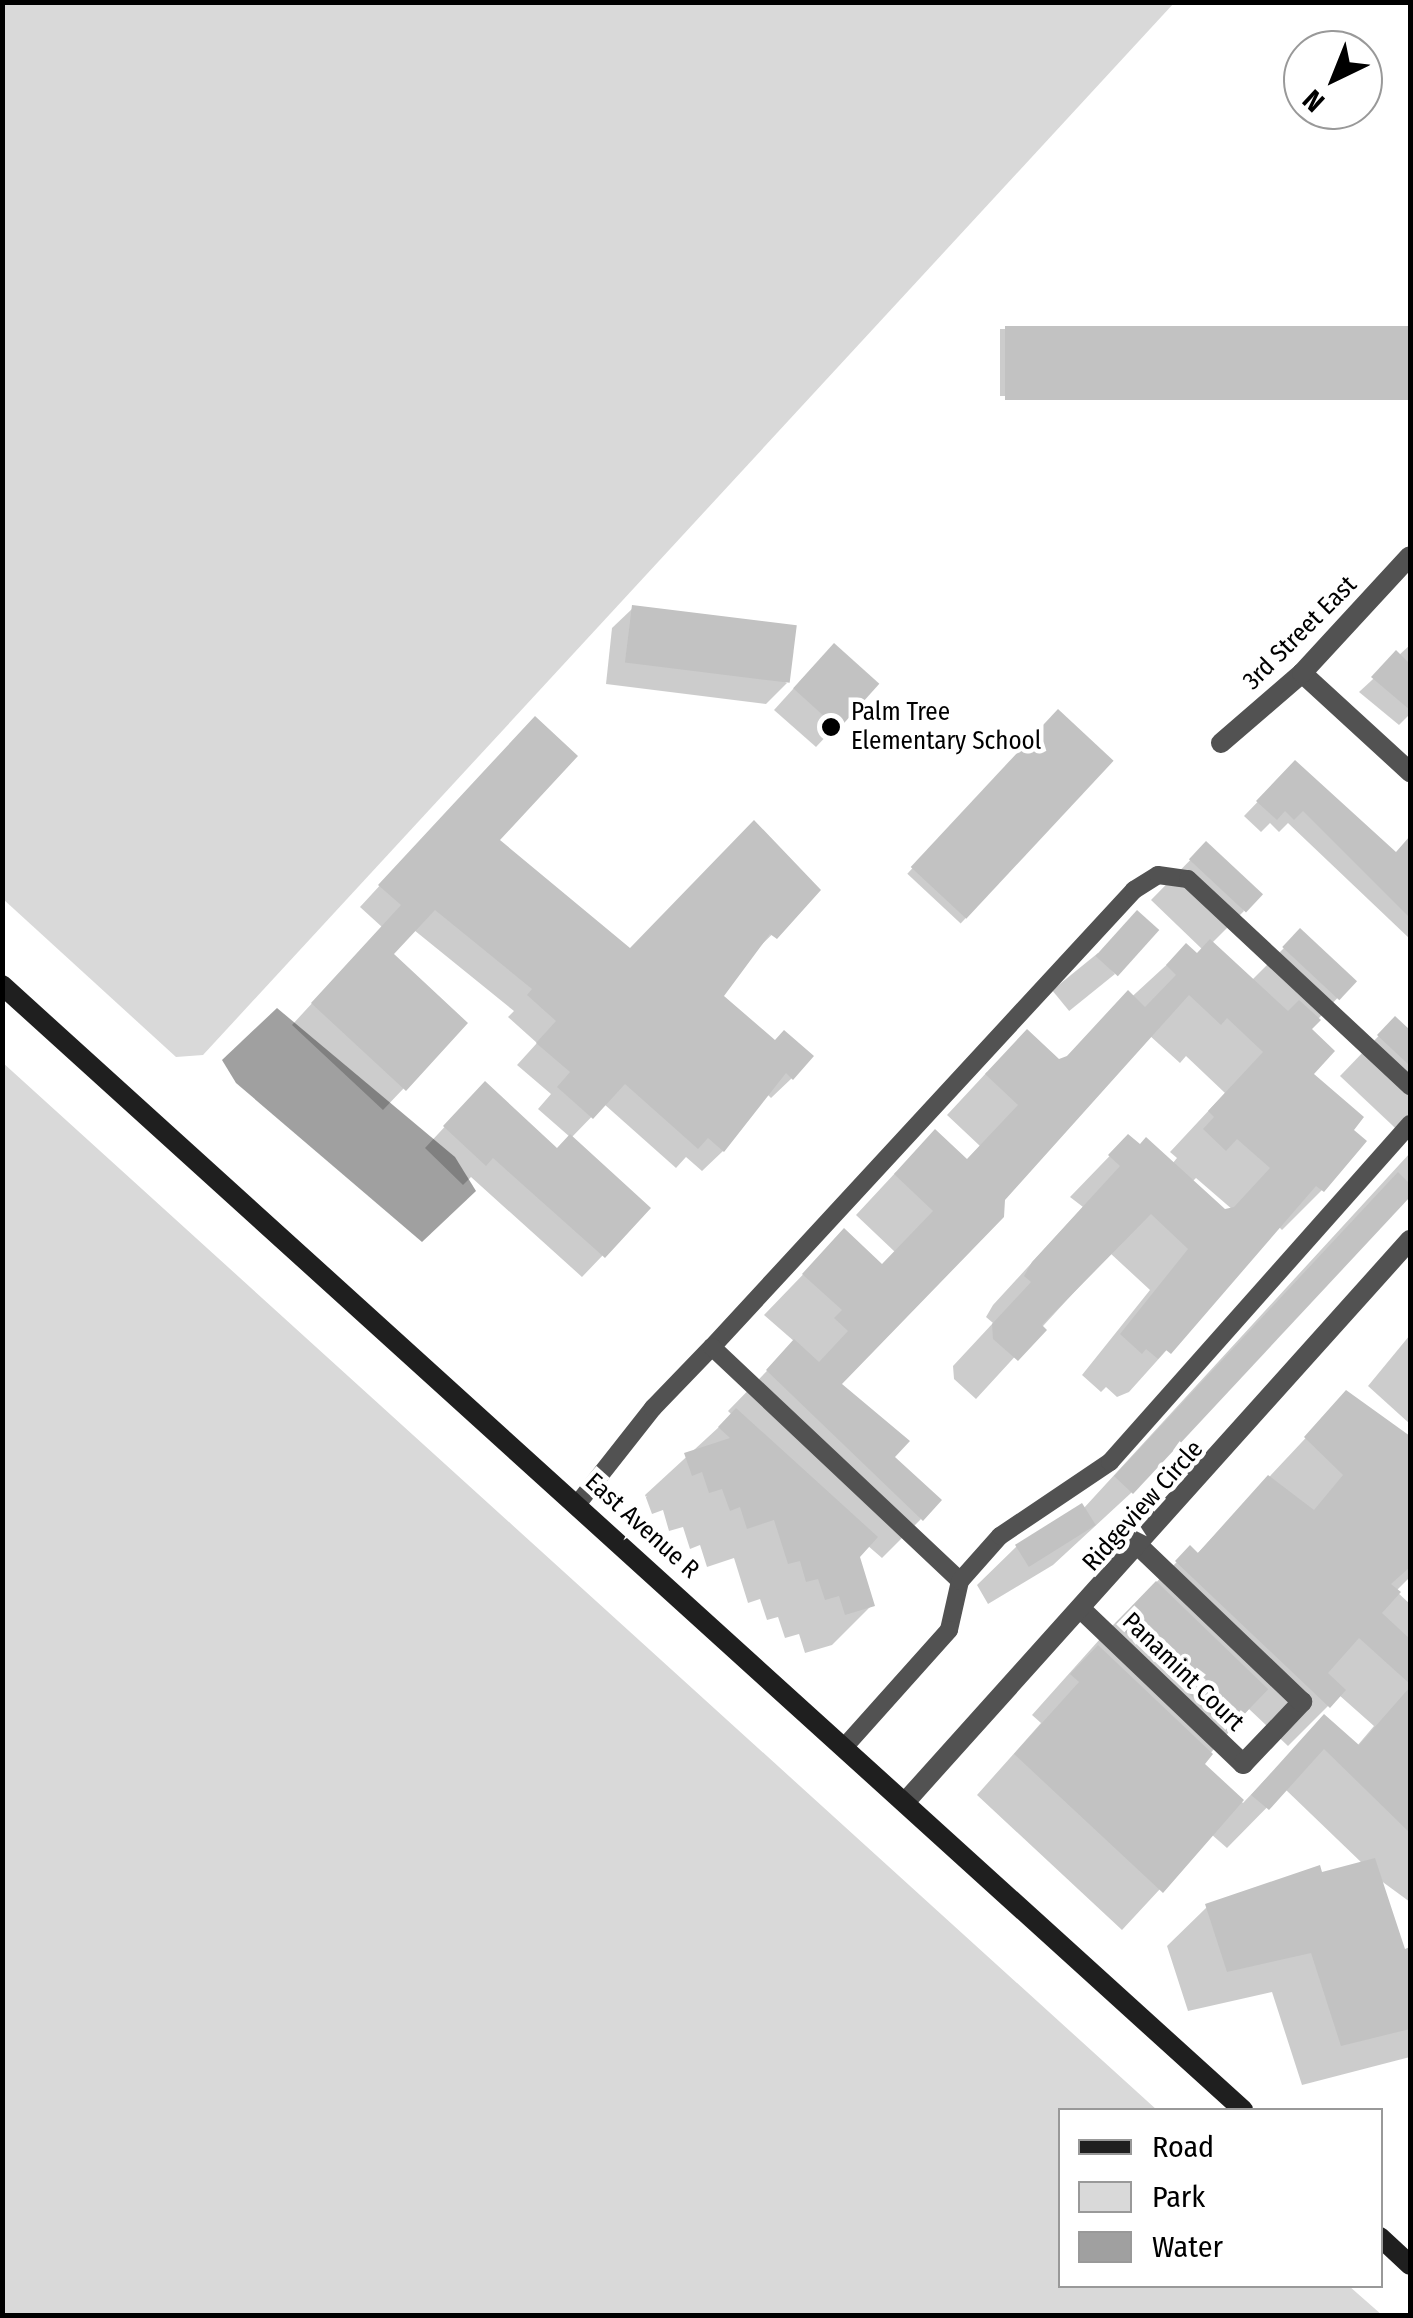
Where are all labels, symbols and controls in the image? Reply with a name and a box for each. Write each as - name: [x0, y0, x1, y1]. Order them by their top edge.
- north arrow: [1283, 30, 1383, 130]
- text: N: [1296, 83, 1331, 119]
- street label: 3rd Street East: [1237, 570, 1363, 696]
- place label: Palm Tree Elementary School: [851, 698, 1041, 757]
- marker: Palm Tree Elementary School: [820, 716, 842, 738]
- street label: Ridgeview Circle: [1076, 1434, 1210, 1578]
- street label: East Avenue R: [579, 1467, 705, 1585]
- street label: Panamint Court: [1116, 1606, 1250, 1738]
- legend: [1058, 2108, 1383, 2288]
- text: Road: [1152, 2129, 1214, 2165]
- text: Park: [1152, 2179, 1205, 2215]
- text: Water: [1152, 2229, 1223, 2265]

